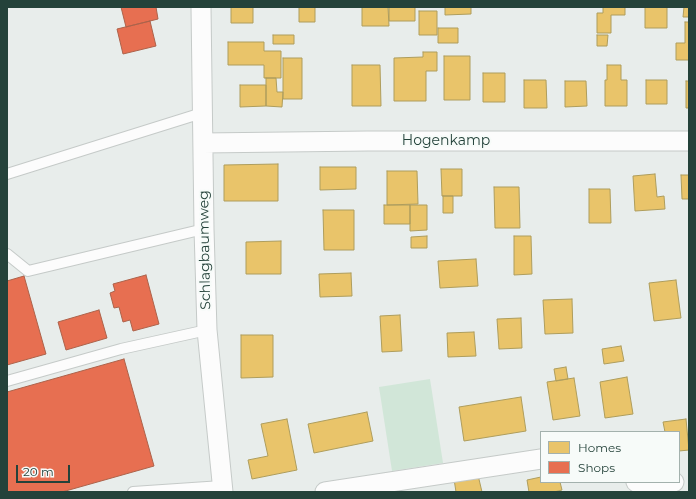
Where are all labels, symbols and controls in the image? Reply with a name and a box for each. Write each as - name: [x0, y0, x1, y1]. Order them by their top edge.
- street label: Hogenkamp: [402, 133, 490, 149]
- street label: Schlagbaumweg: [196, 190, 214, 310]
- legend: [540, 431, 680, 483]
- text: Homes: [578, 440, 621, 455]
- scale bar: [18, 457, 72, 483]
- text: Shops: [578, 460, 615, 475]
- text: 20 m: [23, 464, 54, 479]

